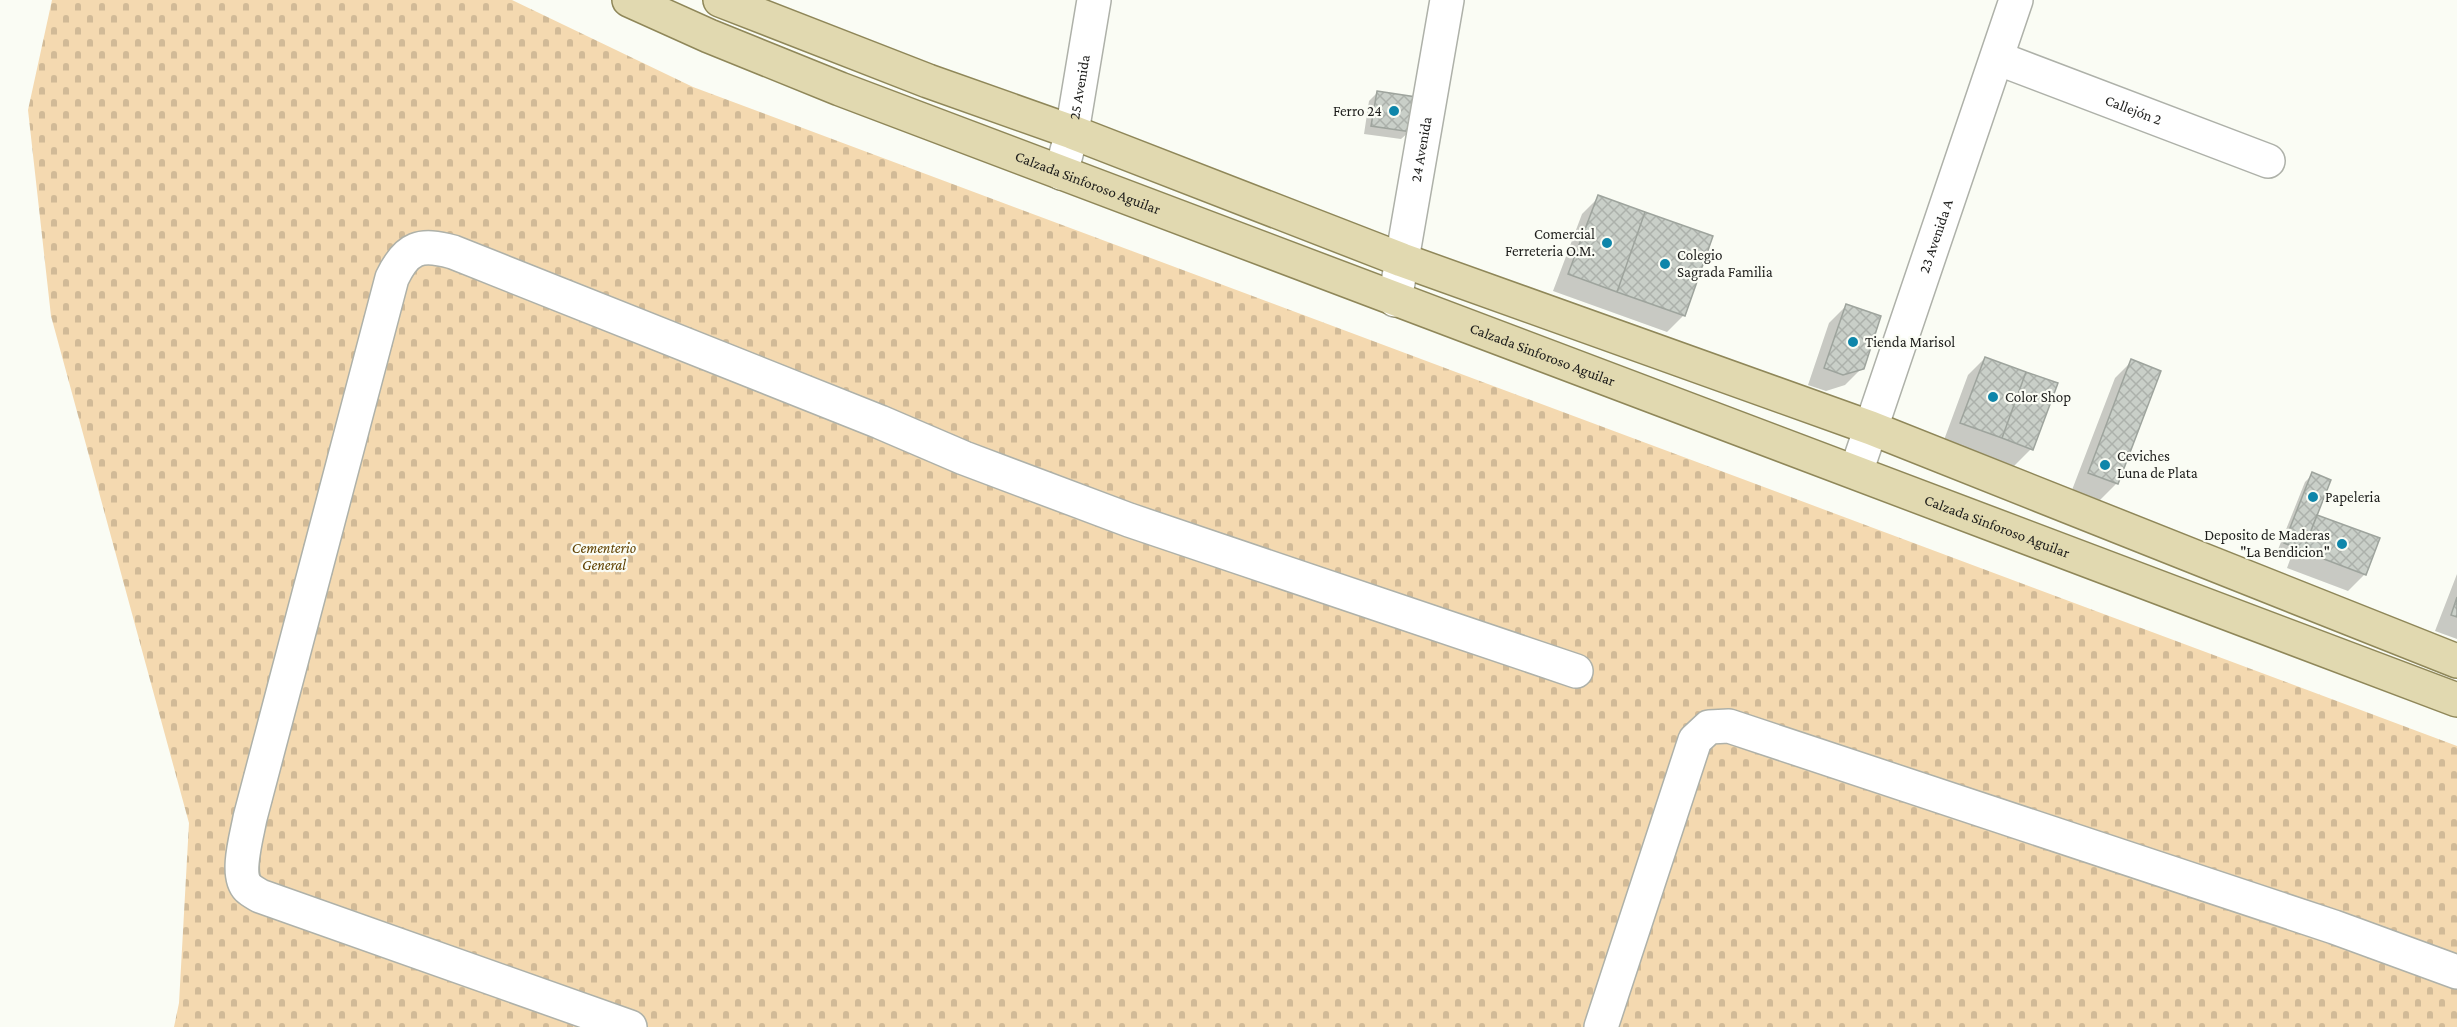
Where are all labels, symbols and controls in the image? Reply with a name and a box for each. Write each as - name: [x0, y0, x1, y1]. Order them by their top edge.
- street label: 25 Avenida: [1066, 53, 1093, 121]
- street label: Callejón 2: [2103, 92, 2164, 128]
- place label: Ferro 24: [1333, 103, 1382, 119]
- marker: Ferro 24: [1387, 104, 1401, 118]
- street label: 24 Avenida: [1408, 115, 1435, 183]
- street label: Calzada Sinforoso Aguilar: [1013, 148, 1163, 218]
- street label: 23 Avenida A: [1916, 197, 1956, 275]
- place label: Comercial Ferreteria O.M.: [1505, 226, 1595, 259]
- marker: Comercial Ferreteria O.M.: [1600, 236, 1614, 250]
- place label: Colegio Sagrada Familia: [1677, 247, 1773, 281]
- marker: Colegio Sagrada Familia: [1658, 257, 1672, 271]
- street label: Calzada Sinforoso Aguilar: [1468, 320, 1618, 389]
- place label: Tienda Marisol: [1865, 334, 1955, 350]
- marker: Tienda Marisol: [1846, 335, 1860, 349]
- place label: Color Shop: [2005, 389, 2071, 406]
- marker: Color Shop: [1986, 390, 2000, 404]
- place label: Ceviches Luna de Plata: [2117, 448, 2198, 481]
- marker: Ceviches Luna de Plata: [2098, 458, 2112, 472]
- place label: Papeleria: [2325, 489, 2381, 506]
- marker: Papeleria: [2306, 490, 2320, 504]
- street label: Calzada Sinforoso Aguilar: [1922, 492, 2073, 561]
- place label: Deposito de Maderas "La Bendicion": [2204, 527, 2330, 560]
- marker: Deposito de Maderas "La Bendicion": [2335, 537, 2349, 551]
- park label: Cementerio General: [572, 540, 636, 573]

